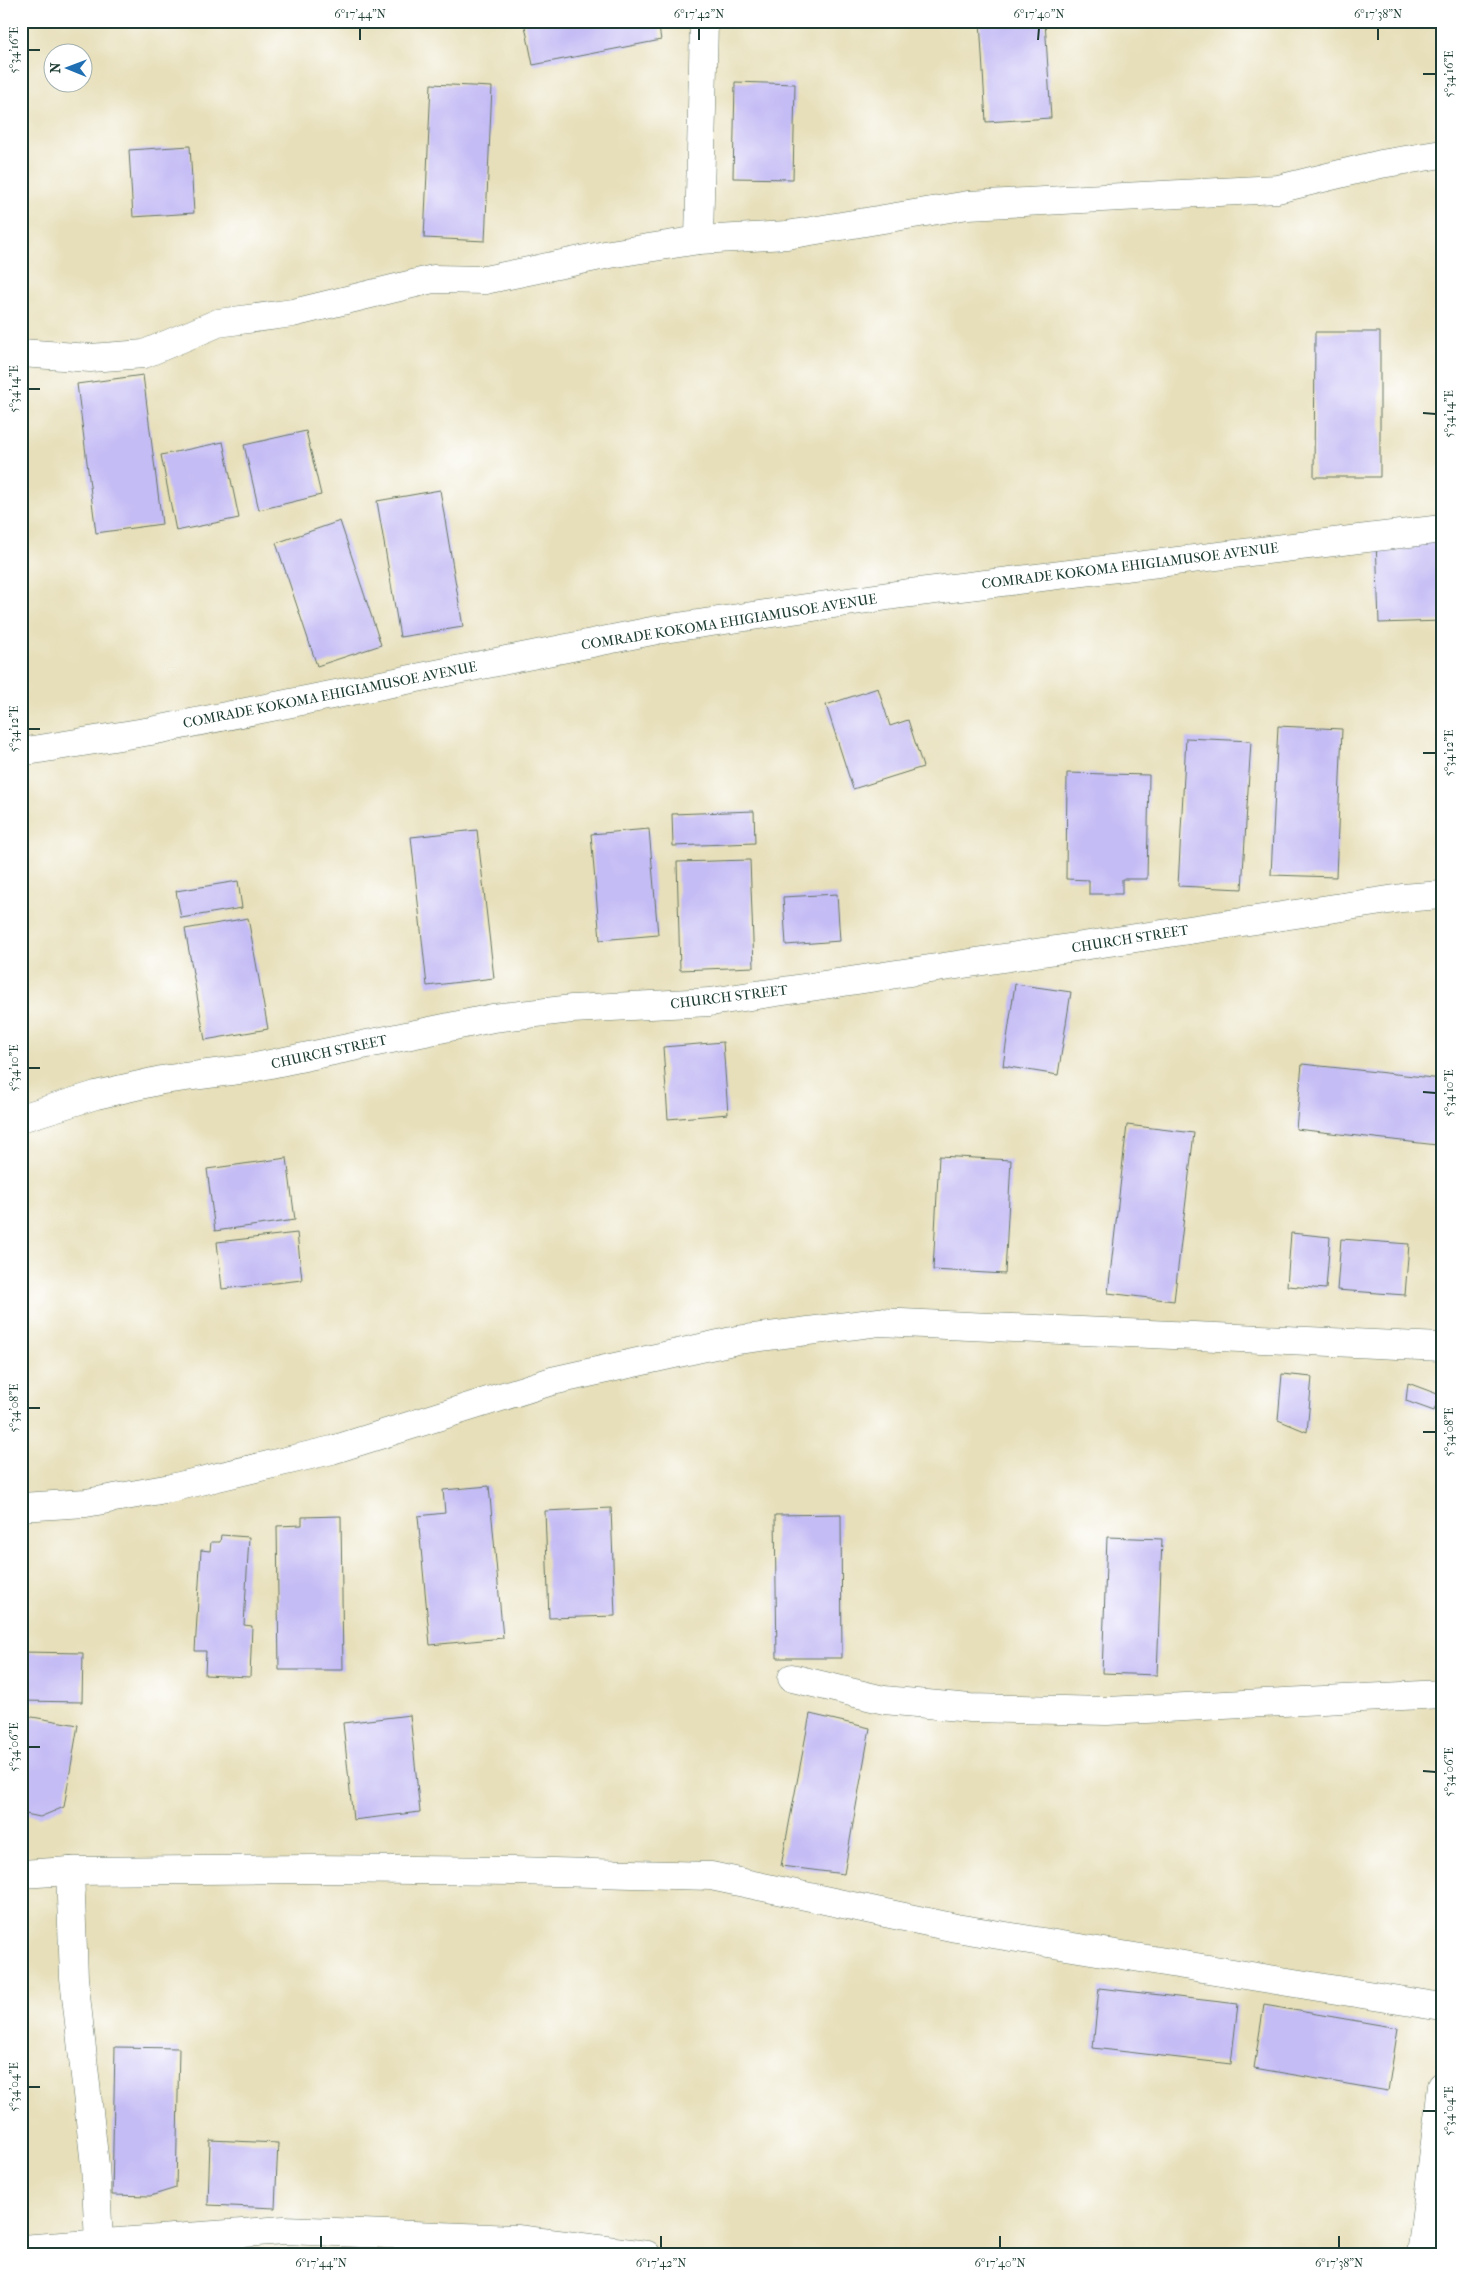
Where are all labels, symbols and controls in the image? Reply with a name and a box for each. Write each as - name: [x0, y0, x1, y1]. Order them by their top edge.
- text: 6°17'44"N: [334, 7, 386, 21]
- text: 6°17'42"N: [674, 7, 724, 21]
- text: 6°17'40"N: [1014, 7, 1065, 21]
- text: 6°17'38"N: [1354, 7, 1402, 21]
- text: 5°34'16"E: [7, 27, 21, 73]
- north arrow: [42, 42, 92, 92]
- text: 5°34'16"E: [1442, 51, 1456, 97]
- text: N: [47, 62, 64, 73]
- text: 5°34'14"E: [7, 365, 21, 413]
- text: 5°34'14"E: [1442, 390, 1456, 438]
- street label: COMRADE KOKOMA EHIGIAMUSOE AVENUE: [981, 539, 1280, 593]
- street label: COMRADE KOKOMA EHIGIAMUSOE AVENUE: [580, 590, 878, 654]
- street label: COMRADE KOKOMA EHIGIAMUSOE AVENUE: [182, 658, 479, 732]
- text: 5°34'12"E: [7, 706, 21, 752]
- text: 5°34'12"E: [1442, 730, 1456, 776]
- street label: CHURCH STREET: [1070, 921, 1190, 957]
- street label: CHURCH STREET: [669, 981, 789, 1013]
- street label: CHURCH STREET: [270, 1031, 389, 1073]
- text: 5°34'10"E: [7, 1045, 21, 1091]
- text: 5°34'10"E: [1442, 1070, 1456, 1116]
- text: 5°34'08"E: [7, 1384, 21, 1432]
- text: 5°34'08"E: [1442, 1408, 1456, 1456]
- text: 5°34'06"E: [7, 1722, 21, 1772]
- text: 5°34'06"E: [1442, 1747, 1456, 1797]
- text: 5°34'04"E: [7, 2062, 21, 2112]
- text: 5°34'04"E: [1442, 2086, 1456, 2136]
- text: 6°17'44"N: [295, 2256, 347, 2270]
- text: 6°17'42"N: [636, 2256, 686, 2270]
- text: 6°17'40"N: [975, 2256, 1026, 2270]
- text: 6°17'38"N: [1315, 2256, 1363, 2270]

